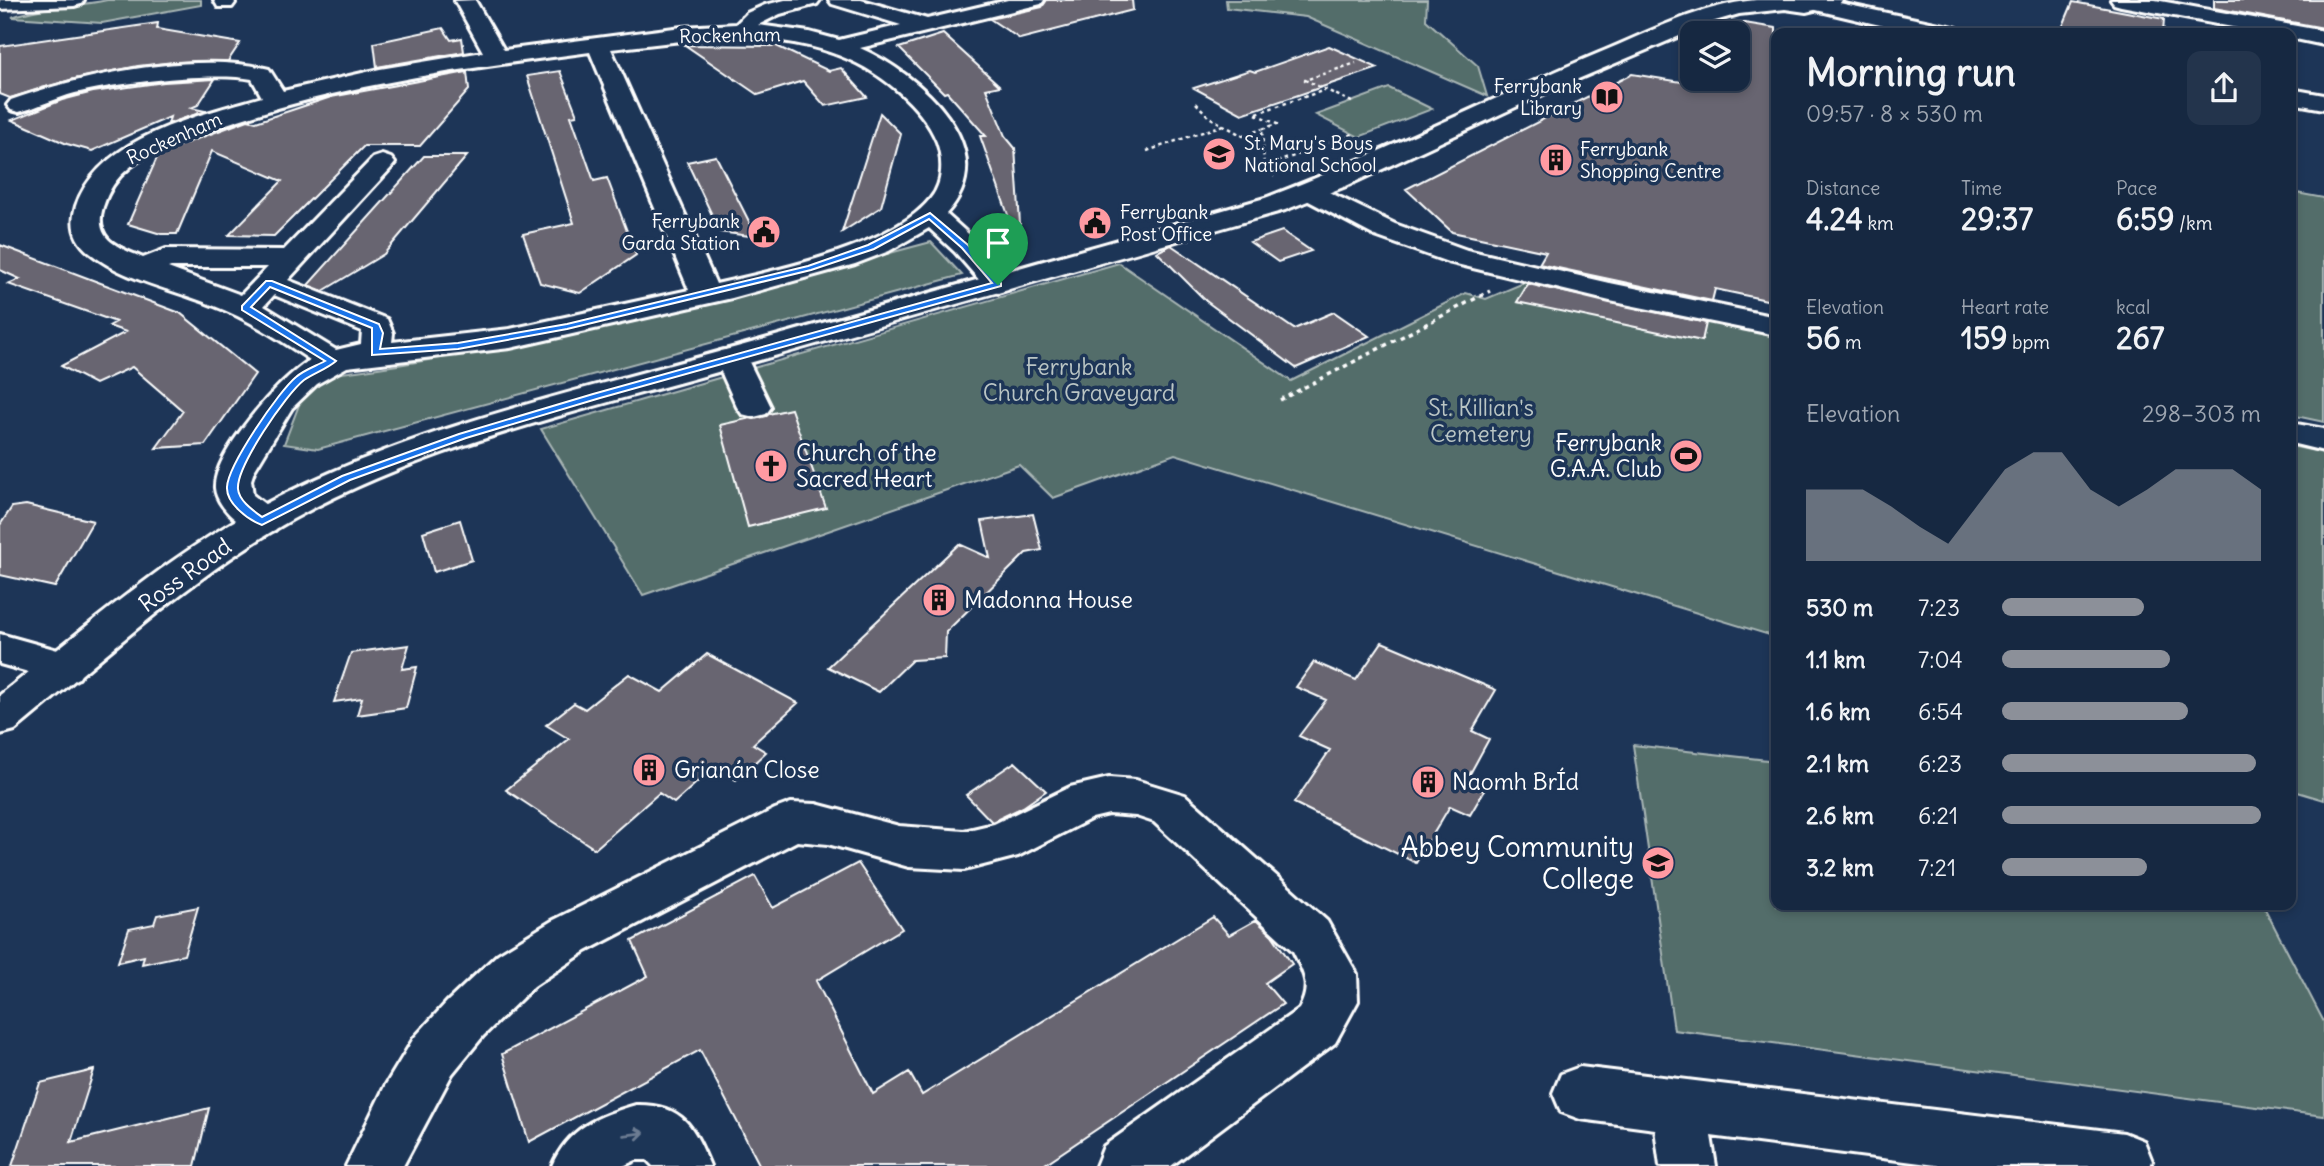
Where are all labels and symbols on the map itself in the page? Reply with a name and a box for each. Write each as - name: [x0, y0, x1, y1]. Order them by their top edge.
- street label: Rockenham: [679, 22, 781, 48]
- place label: Ferrybank Library: [1494, 74, 1582, 120]
- library icon: Ferrybank Library: [1588, 78, 1626, 116]
- street label: Rockenham: [123, 106, 225, 170]
- place label: St. Mary's Boys National School: [1244, 131, 1377, 177]
- school or university icon: St. Mary's Boys National School: [1200, 135, 1238, 173]
- place label: Ferrybank Shopping Centre: [1580, 137, 1721, 183]
- building icon: Ferrybank Shopping Centre: [1537, 141, 1575, 179]
- place label: Ferrybank Post Office: [1120, 200, 1212, 246]
- public building icon: Ferrybank Post Office: [1076, 204, 1114, 242]
- place label: Ferrybank Garda Station: [622, 209, 740, 255]
- public building icon: Ferrybank Garda Station: [745, 213, 783, 251]
- pin: [968, 213, 1028, 285]
- park label: Ferrybank Church Graveyard: [983, 352, 1175, 407]
- park label: St. Killian's Cemetery: [1428, 393, 1534, 448]
- place label: Ferrybank G.A.A. Club: [1550, 428, 1662, 483]
- sports icon: Ferrybank G.A.A. Club: [1667, 437, 1705, 475]
- place label: Church of the Sacred Heart: [796, 438, 937, 493]
- church icon: Church of the Sacred Heart: [752, 447, 790, 485]
- street label: Ross Road: [133, 531, 237, 618]
- building icon: Madonna House: [920, 581, 958, 619]
- place label: Madonna House: [964, 585, 1133, 614]
- building icon: Grianán Close: [630, 751, 668, 789]
- place label: Grianán Close: [674, 755, 820, 784]
- building icon: Naomh BrÍd: [1409, 763, 1447, 801]
- place label: Naomh BrÍd: [1452, 767, 1579, 796]
- place label: Abbey Community College: [1400, 829, 1634, 897]
- school or university icon: Abbey Community College: [1639, 844, 1677, 882]
- one-way arrow: [622, 1127, 645, 1140]

